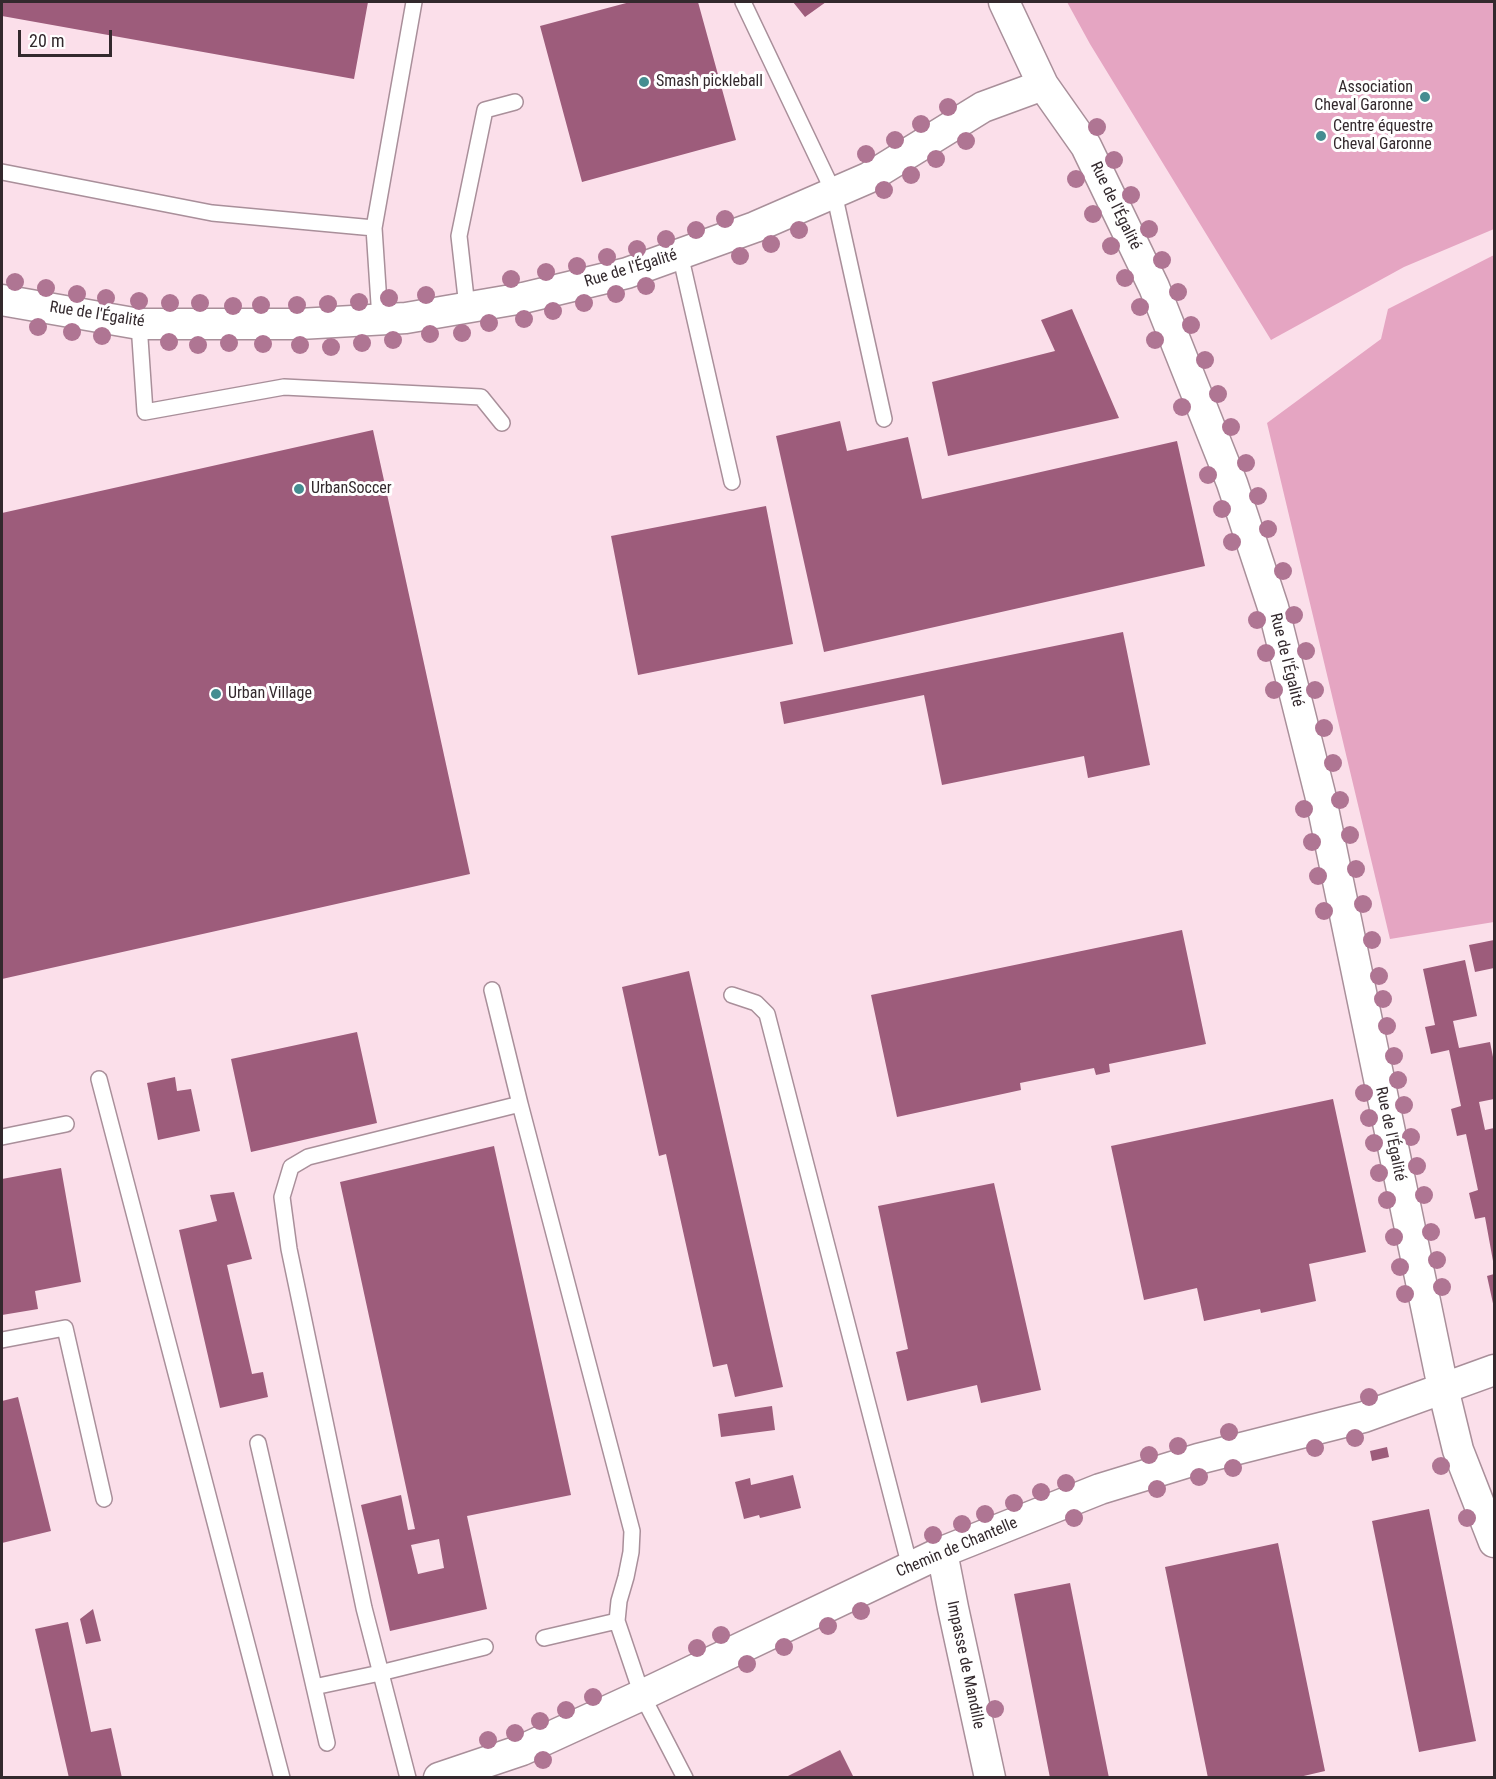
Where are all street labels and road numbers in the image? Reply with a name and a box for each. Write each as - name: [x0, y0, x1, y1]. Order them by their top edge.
- street label: Rue de l'Égalité: [1085, 159, 1145, 253]
- street label: Rue de l'Égalité: [582, 246, 680, 292]
- street label: Rue de l'Égalité: [48, 298, 146, 332]
- street label: Rue de l'Égalité: [1265, 611, 1307, 709]
- street label: Rue de l'Égalité: [1371, 1085, 1409, 1183]
- street label: Chemin de Chantelle: [893, 1514, 1021, 1582]
- street label: Impasse de Mandille: [942, 1599, 988, 1731]

